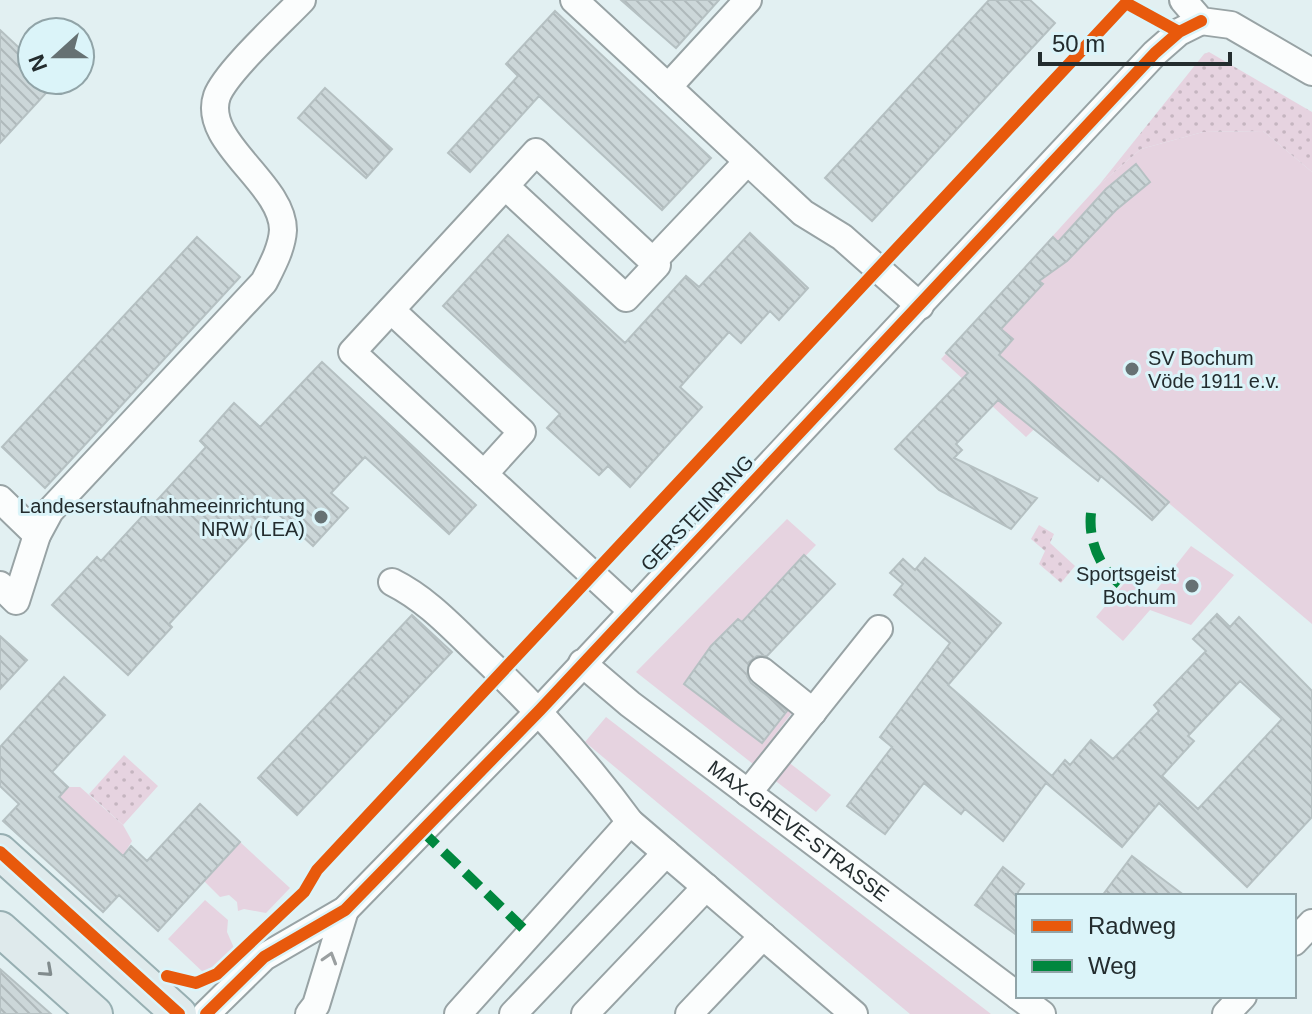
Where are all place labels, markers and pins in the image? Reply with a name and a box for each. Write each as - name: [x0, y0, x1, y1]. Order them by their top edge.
- place label: SV Bochum Vöde 1911 e.v.: [1148, 347, 1280, 392]
- marker: SV Bochum Vöde 1911 e.v.: [1123, 360, 1141, 378]
- place label: Landeserstaufnahmeeinrichtung NRW (LEA): [19, 495, 305, 540]
- marker: Landeserstaufnahmeeinrichtung NRW (LEA): [312, 508, 330, 526]
- place label: Sportsgeist Bochum: [1076, 563, 1176, 608]
- marker: Sportsgeist Bochum: [1183, 577, 1201, 595]

